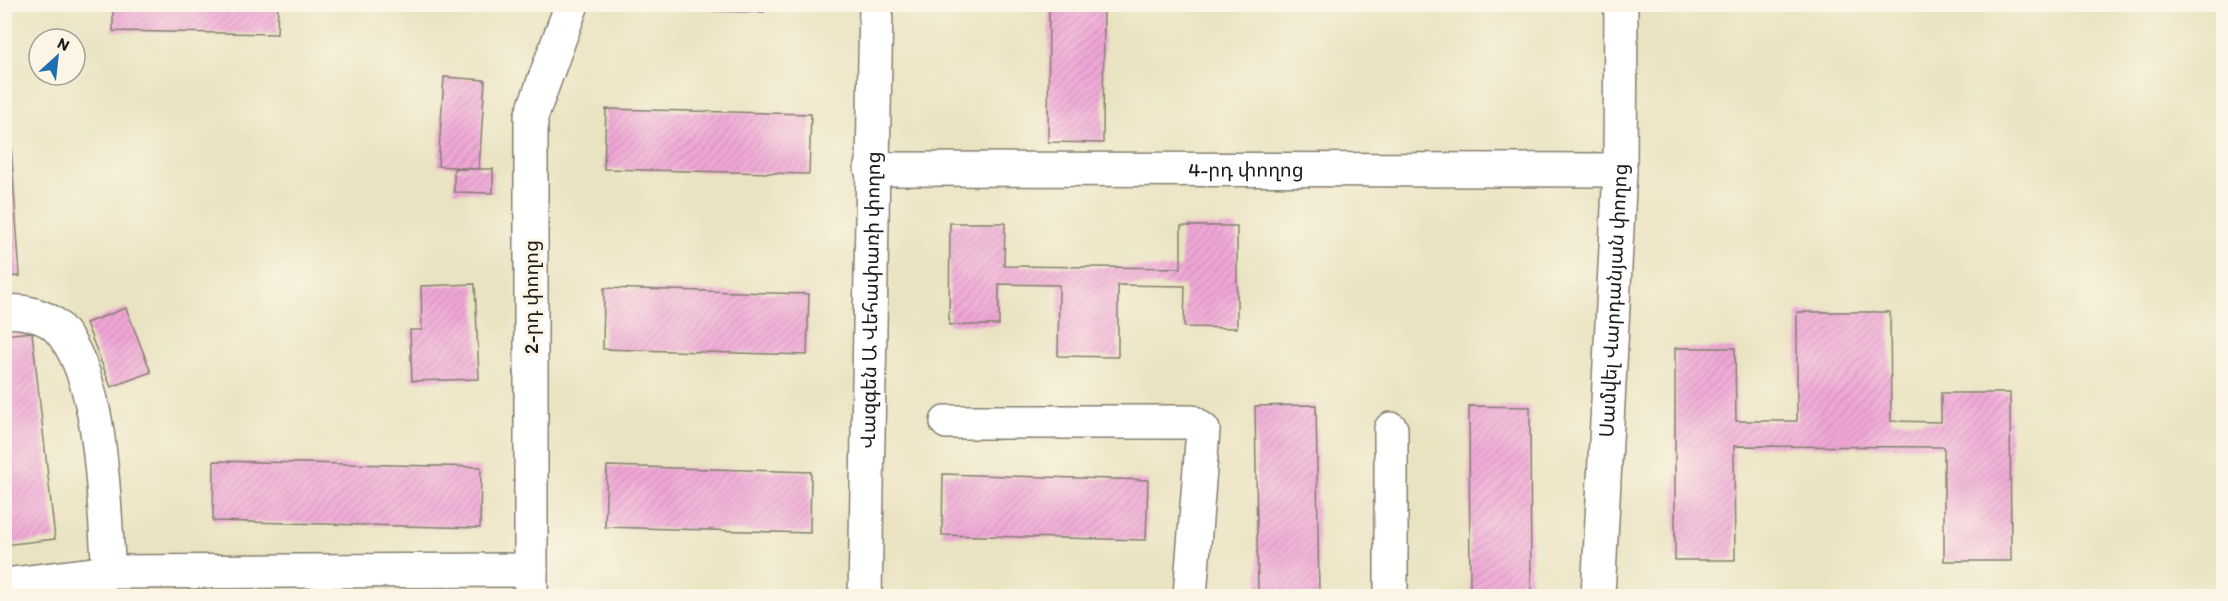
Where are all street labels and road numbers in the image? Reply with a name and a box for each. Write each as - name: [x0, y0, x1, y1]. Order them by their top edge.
- street label: Վազգեն Ա Վեհափառի փողոց: [856, 151, 885, 449]
- street label: 4-րդ փողոց: [1188, 157, 1304, 182]
- street label: Սամվել Վարդանյան փողոց: [1594, 163, 1632, 438]
- street label: 2-րդ փողոց: [519, 240, 543, 354]

